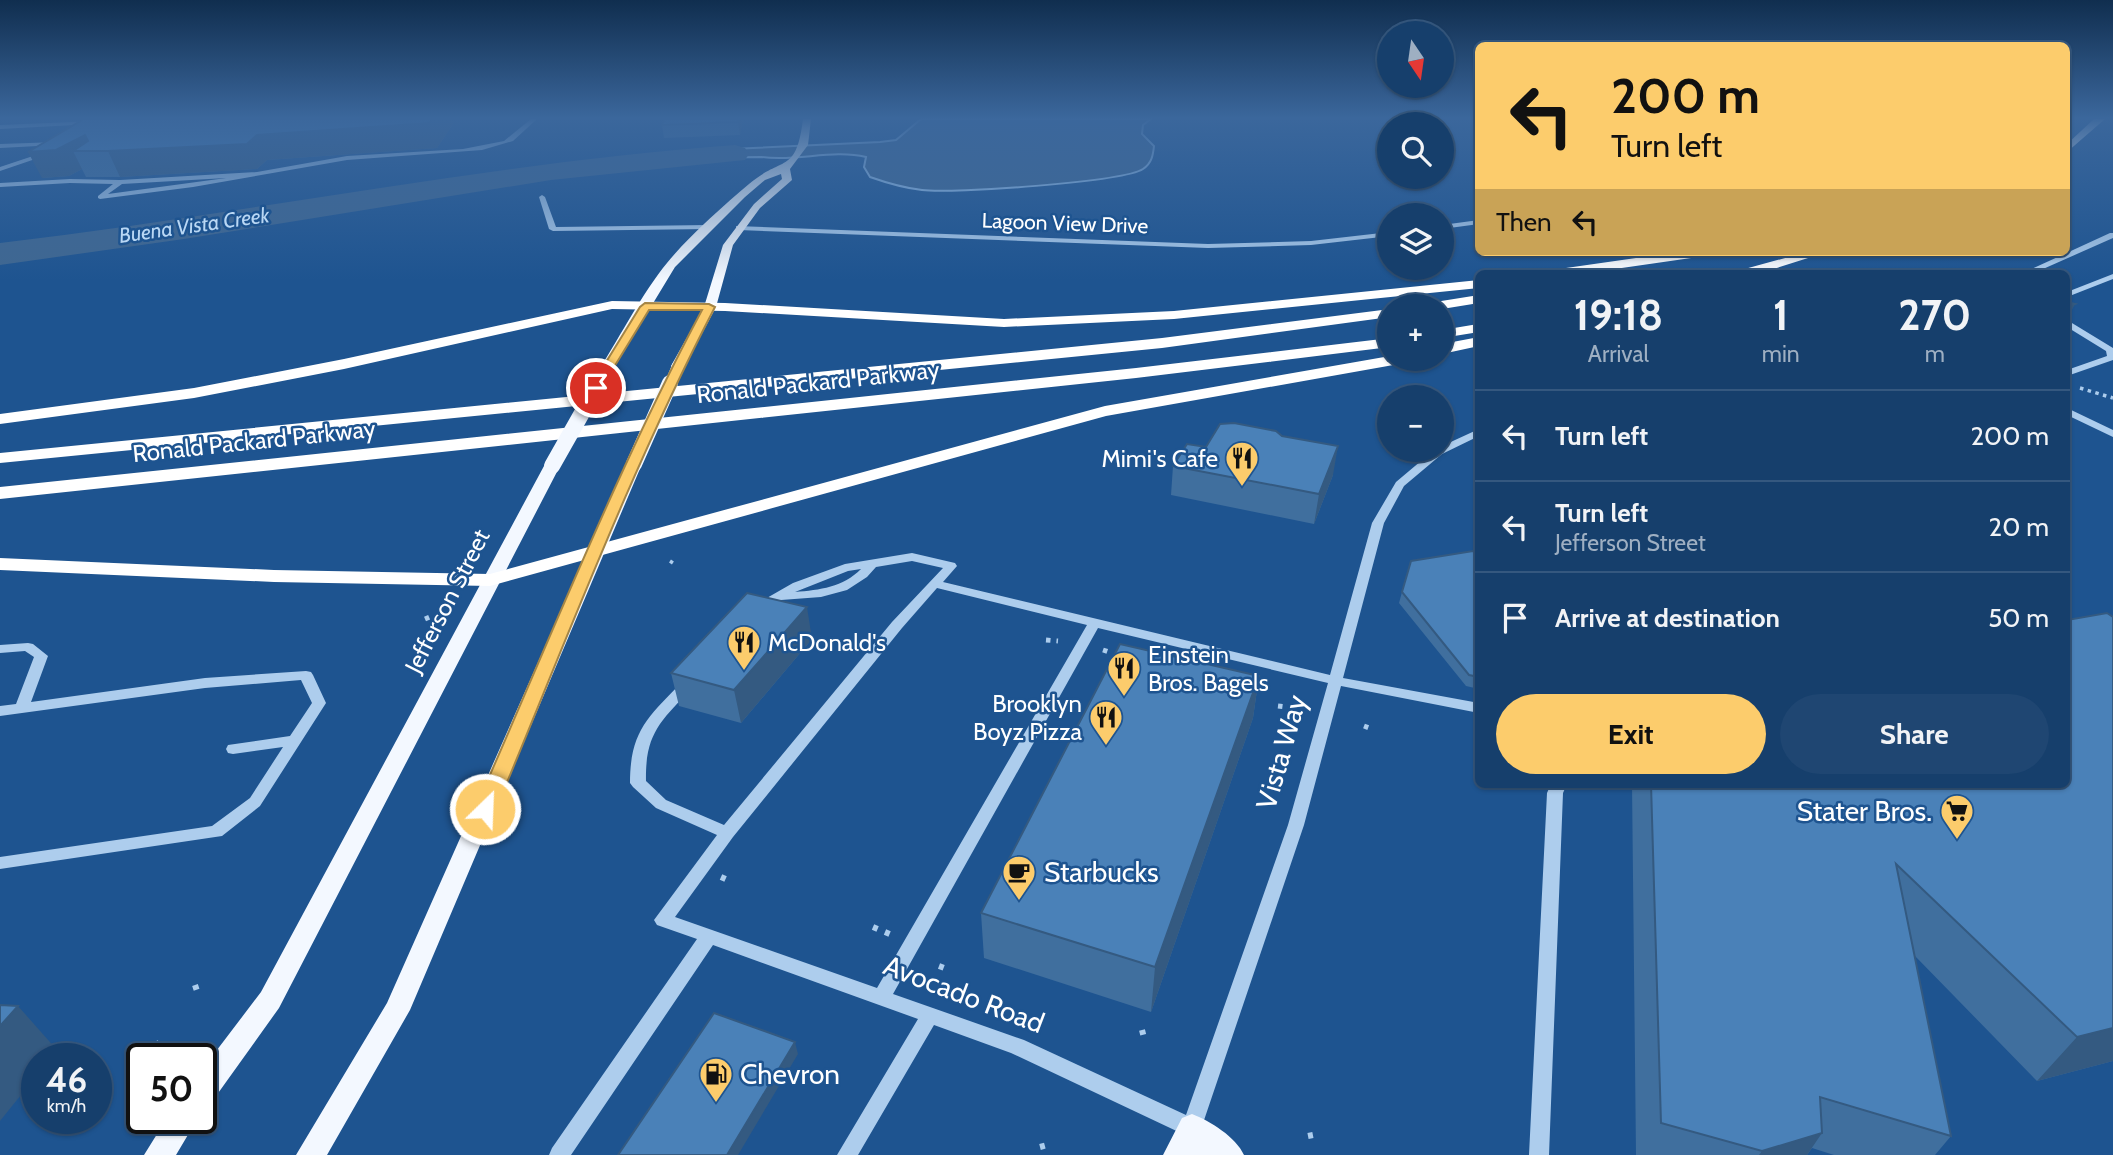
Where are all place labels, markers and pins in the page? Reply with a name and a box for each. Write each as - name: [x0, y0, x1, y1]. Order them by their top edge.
- pin: [566, 358, 626, 418]
- restaurant icon: Mimi's Cafe: [1223, 439, 1261, 488]
- place label: Mimi's Cafe: [1101, 444, 1218, 473]
- restaurant icon: McDonald's: [725, 623, 763, 672]
- place label: McDonald's: [768, 628, 886, 657]
- place label: Einstein Bros. Bagels: [1148, 640, 1269, 697]
- restaurant icon: Einstein Bros. Bagels: [1105, 649, 1143, 698]
- place label: Brooklyn Boyz Pizza: [973, 689, 1082, 746]
- restaurant icon: Brooklyn Boyz Pizza: [1087, 698, 1125, 747]
- supermarket icon: Stater Bros.: [1938, 792, 1976, 841]
- place label: Stater Bros.: [1797, 794, 1932, 828]
- cafe icon: Starbucks: [1000, 853, 1038, 902]
- place label: Starbucks: [1044, 855, 1159, 889]
- fuel station icon: Chevron: [697, 1055, 735, 1104]
- place label: Chevron: [740, 1057, 840, 1091]

